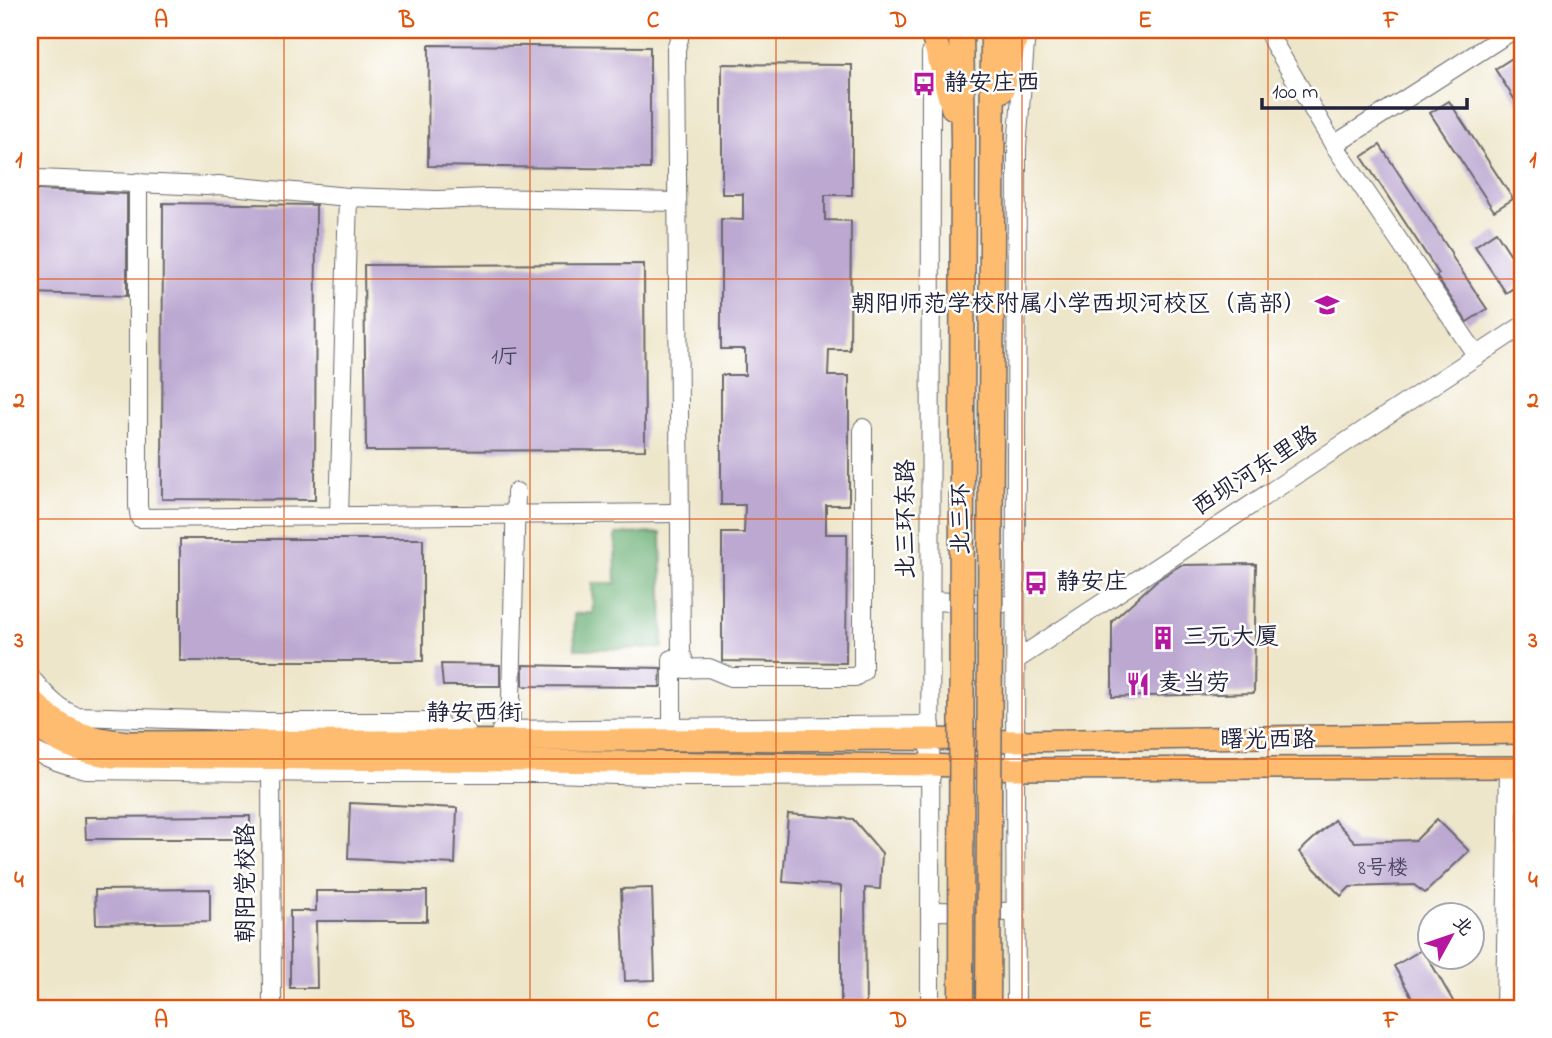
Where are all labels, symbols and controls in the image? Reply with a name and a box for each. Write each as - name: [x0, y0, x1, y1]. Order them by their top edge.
- text: A: [154, 5, 168, 38]
- text: B: [398, 5, 415, 38]
- text: C: [647, 5, 660, 38]
- text: D: [890, 5, 907, 38]
- text: E: [1138, 5, 1152, 38]
- text: F: [1383, 5, 1399, 38]
- scale bar: [1262, 66, 1466, 110]
- place label: 静安庄西: [944, 67, 1040, 102]
- bus stop icon: 静安庄西: [910, 70, 938, 98]
- text: 100 m: [1272, 78, 1318, 108]
- text: 1: [15, 145, 23, 178]
- text: 1: [1529, 145, 1537, 178]
- place label: 朝阳师范学校附属小学西坝河校区（高部）: [851, 288, 1307, 323]
- school or university icon: 朝阳师范学校附属小学西坝河校区（高部）: [1313, 291, 1341, 319]
- house number: 1厅: [491, 343, 519, 373]
- text: 2: [12, 385, 25, 418]
- text: 2: [1526, 385, 1539, 418]
- street label: 西坝河东里路: [1186, 418, 1326, 526]
- street label: 北三环东路: [890, 459, 925, 579]
- street label: 北三环: [945, 483, 980, 555]
- place label: 静安庄: [1056, 566, 1128, 601]
- bus stop icon: 静安庄: [1022, 569, 1050, 597]
- place label: 三元大厦: [1183, 621, 1279, 656]
- building icon: 三元大厦: [1149, 624, 1177, 652]
- text: 3: [13, 625, 24, 658]
- text: 3: [1527, 625, 1538, 658]
- place label: 麦当劳: [1158, 667, 1230, 702]
- restaurant icon: 麦当劳: [1124, 670, 1152, 698]
- street label: 静安西街: [426, 697, 522, 732]
- street label: 曙光西路: [1220, 724, 1316, 759]
- street label: 朝阳党校路: [230, 823, 265, 943]
- house number: 8号楼: [1358, 854, 1408, 884]
- text: 4: [14, 865, 24, 898]
- text: 4: [1528, 865, 1538, 898]
- north arrow: [1416, 902, 1486, 972]
- text: 北: [1446, 911, 1479, 943]
- text: A: [154, 1005, 168, 1038]
- text: B: [398, 1005, 415, 1038]
- text: C: [647, 1005, 660, 1038]
- text: D: [890, 1005, 907, 1038]
- text: E: [1138, 1005, 1152, 1038]
- text: F: [1383, 1005, 1399, 1038]

